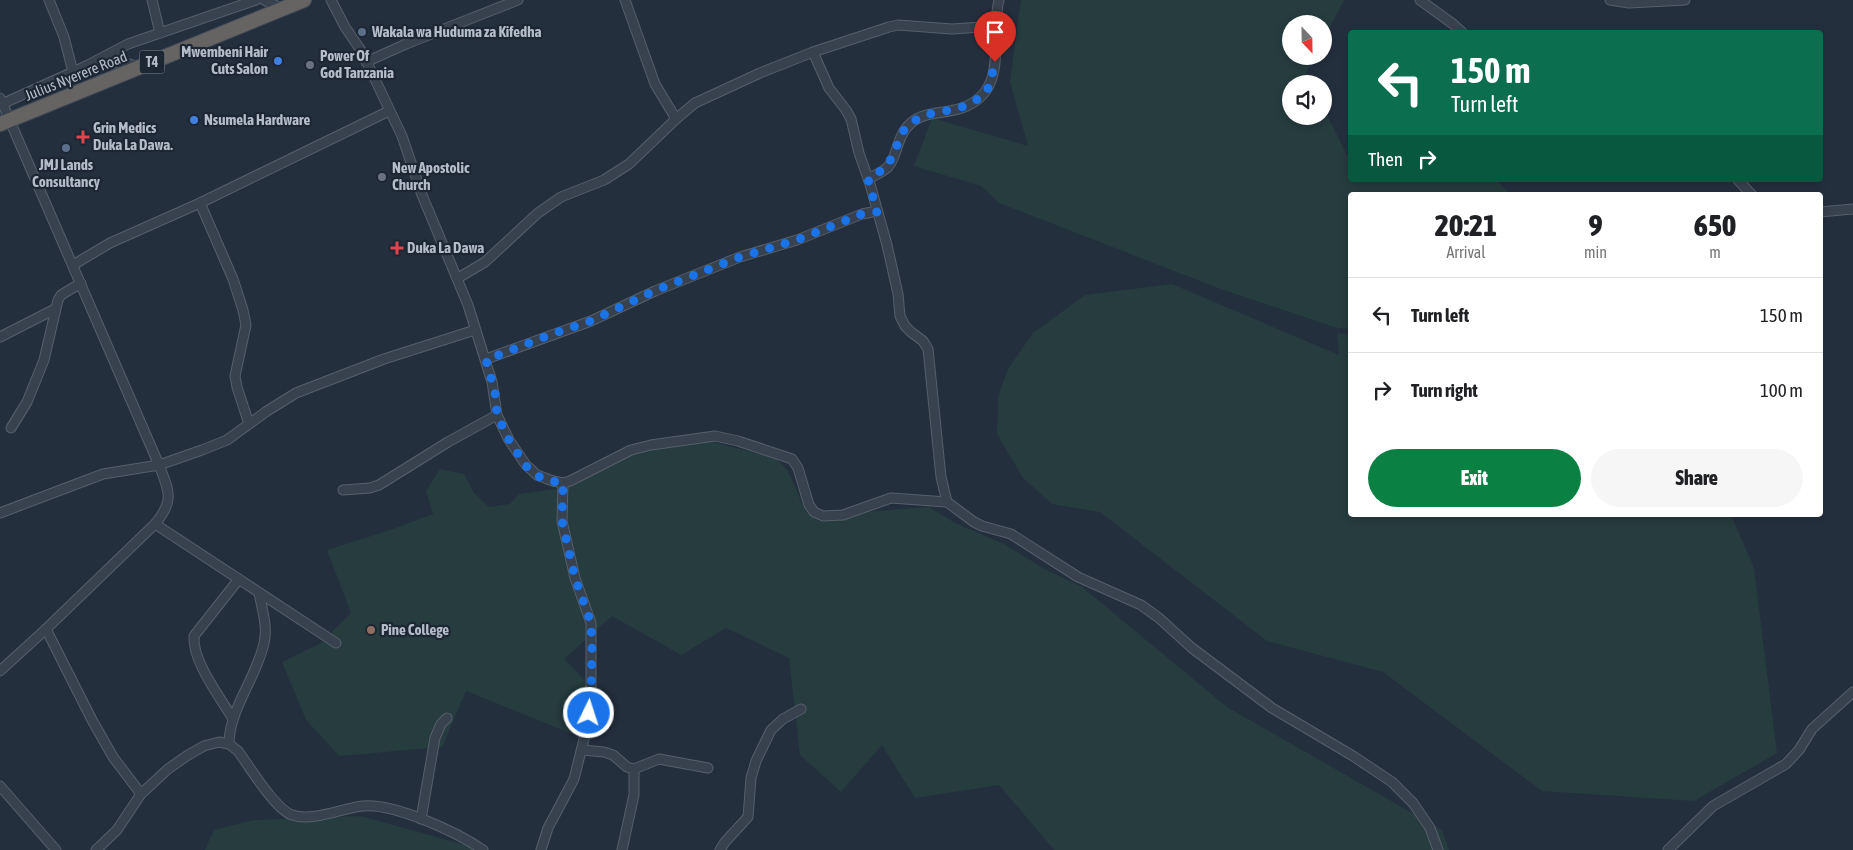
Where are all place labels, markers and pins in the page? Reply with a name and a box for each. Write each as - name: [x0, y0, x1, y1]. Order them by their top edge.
- pin: [974, 11, 1016, 62]
- place label: Wakala wa Huduma za Kifedha: [371, 23, 541, 40]
- marker: Wakala wa Huduma za Kifedha: [356, 26, 368, 38]
- place label: Mwembeni Hair Cuts Salon: [181, 43, 269, 77]
- place label: Power Of God Tanzania: [320, 47, 394, 81]
- marker: Mwembeni Hair Cuts Salon: [272, 55, 284, 67]
- marker: Power Of God Tanzania: [304, 59, 316, 71]
- place label: Nsumela Hardware: [204, 111, 310, 128]
- marker: Nsumela Hardware: [188, 114, 200, 126]
- place label: Grin Medics Duka La Dawa.: [93, 119, 173, 153]
- marker: Grin Medics Duka La Dawa.: [77, 131, 89, 143]
- marker: JMJ Lands Consultancy: [60, 142, 72, 154]
- place label: JMJ Lands Consultancy: [32, 156, 101, 190]
- place label: New Apostolic Church: [392, 159, 470, 193]
- marker: New Apostolic Church: [376, 171, 388, 183]
- place label: Duka La Dawa: [407, 239, 484, 256]
- marker: Duka La Dawa: [391, 242, 403, 254]
- place label: Pine College: [381, 621, 449, 638]
- marker: Pine College: [365, 624, 377, 636]

